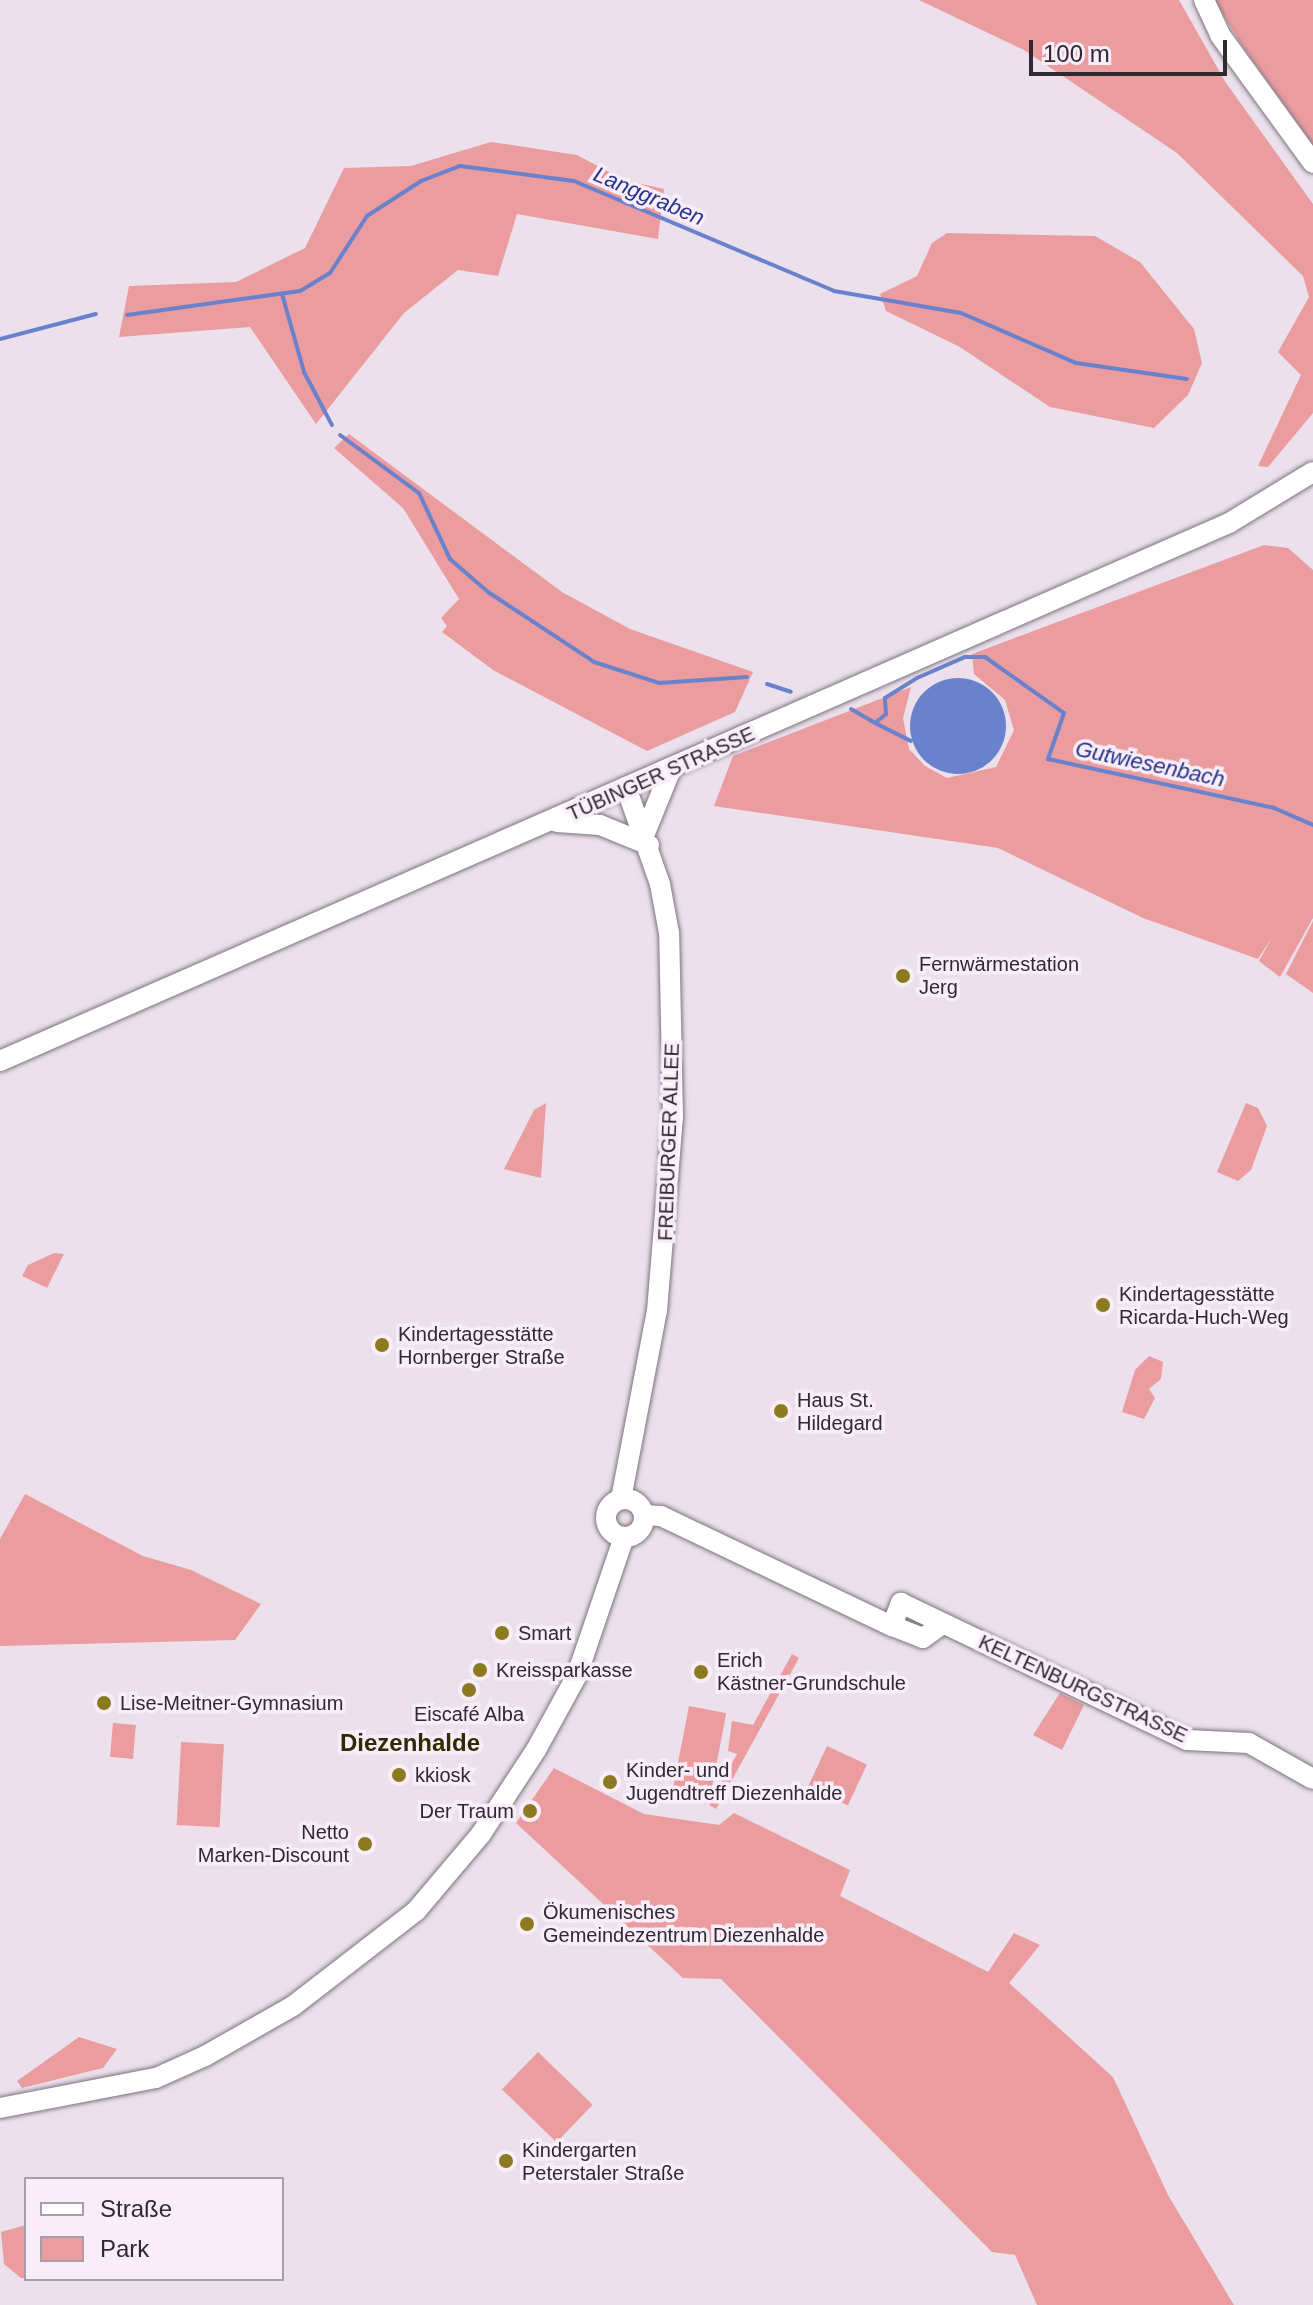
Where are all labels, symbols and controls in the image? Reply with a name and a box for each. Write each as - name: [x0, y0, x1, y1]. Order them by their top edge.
- scale bar: [1033, 24, 1231, 74]
- text: 100 m: [1043, 40, 1110, 67]
- water label: Langgraben: [590, 161, 708, 231]
- street label: TÜBINGER STRASSE: [564, 722, 758, 826]
- water label: Gutwiesenbach: [1073, 735, 1227, 793]
- place label: Fernwärmestation Jerg: [919, 952, 1079, 999]
- marker: Fernwärmestation Jerg: [894, 967, 912, 985]
- street label: FREIBURGER ALLEE: [654, 1042, 684, 1242]
- place label: Kindertagesstätte Ricarda-Huch-Weg: [1119, 1282, 1289, 1329]
- marker: Kindertagesstätte Ricarda-Huch-Weg: [1094, 1296, 1112, 1314]
- place label: Kindertagesstätte Hornberger Straße: [398, 1322, 565, 1369]
- marker: Kindertagesstätte Hornberger Straße: [373, 1336, 391, 1354]
- place label: Haus St. Hildegard: [797, 1388, 883, 1435]
- marker: Haus St. Hildegard: [772, 1402, 790, 1420]
- place label: Smart: [518, 1621, 571, 1645]
- marker: Smart: [493, 1624, 511, 1642]
- street label: KELTENBURGSTRASSE: [975, 1630, 1191, 1748]
- place label: Erich Kästner-Grundschule: [717, 1648, 906, 1695]
- place label: Kreissparkasse: [496, 1658, 633, 1682]
- marker: Kreissparkasse: [471, 1661, 489, 1679]
- marker: Erich Kästner-Grundschule: [692, 1663, 710, 1681]
- marker: Eiscafé Alba: [460, 1681, 478, 1699]
- place label: Lise-Meitner-Gymnasium: [120, 1691, 343, 1715]
- marker: Lise-Meitner-Gymnasium: [95, 1694, 113, 1712]
- place label: Eiscafé Alba: [413, 1702, 525, 1726]
- district label: Diezenhalde: [340, 1729, 480, 1757]
- place label: Kinder- und Jugendtreff Diezenhalde: [626, 1758, 842, 1805]
- place label: kkiosk: [415, 1763, 471, 1787]
- marker: kkiosk: [390, 1766, 408, 1784]
- marker: Kinder- und Jugendtreff Diezenhalde: [601, 1773, 619, 1791]
- place label: Der Traum: [419, 1799, 514, 1823]
- marker: Der Traum: [521, 1802, 539, 1820]
- place label: Netto Marken-Discount: [198, 1820, 349, 1867]
- marker: Netto Marken-Discount: [356, 1835, 374, 1853]
- place label: Ökumenisches Gemeindezentrum Diezenhalde: [543, 1900, 824, 1947]
- marker: Ökumenisches Gemeindezentrum Diezenhalde: [518, 1915, 536, 1933]
- place label: Kindergarten Peterstaler Straße: [522, 2138, 684, 2185]
- marker: Kindergarten Peterstaler Straße: [497, 2152, 515, 2170]
- legend: [24, 2177, 284, 2281]
- text: Straße: [100, 2195, 172, 2222]
- text: Park: [100, 2235, 149, 2262]

